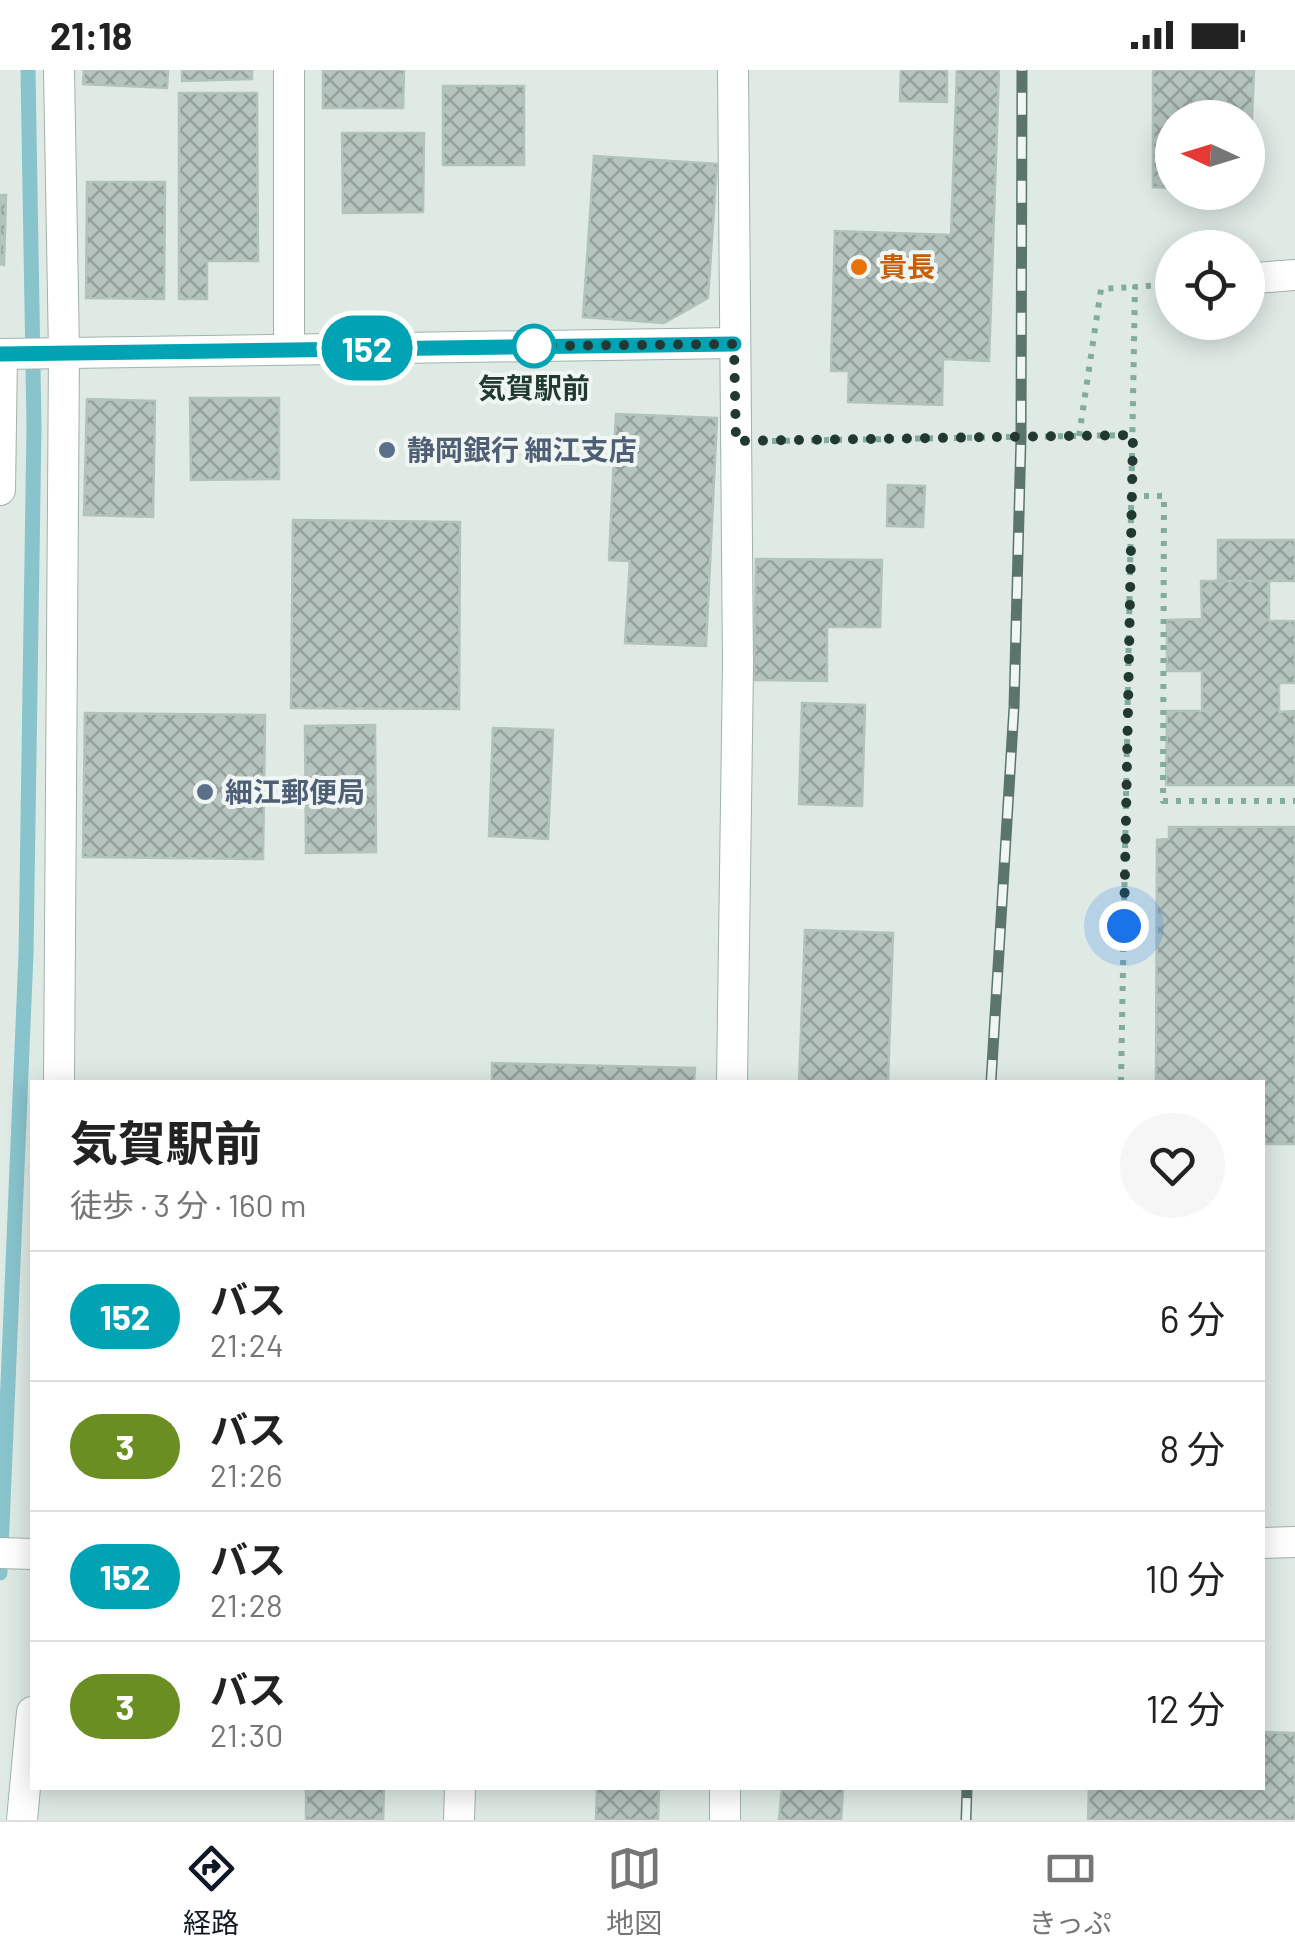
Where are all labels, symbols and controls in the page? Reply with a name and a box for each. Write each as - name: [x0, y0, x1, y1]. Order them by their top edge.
- text: 21:18: [50, 12, 132, 58]
- north arrow: [1155, 100, 1265, 210]
- map controls: [1155, 100, 1265, 340]
- button: locate: [1155, 230, 1265, 340]
- place label: 貴長: [879, 249, 935, 283]
- marker: 貴長: [848, 256, 870, 278]
- line badge: 152: [310, 316, 424, 380]
- marker: 気賀駅前: [513, 325, 555, 367]
- text: 152: [342, 327, 392, 369]
- place label: 気賀駅前: [478, 370, 590, 404]
- place label: 静岡銀行 細江支店: [407, 432, 637, 466]
- marker: 静岡銀行 細江支店: [376, 439, 398, 461]
- place label: 細江郵便局: [225, 774, 365, 808]
- marker: 細江郵便局: [194, 781, 216, 803]
- your location: [1099, 901, 1149, 951]
- text: 気賀駅前: [70, 1113, 262, 1171]
- button: heart: [1120, 1113, 1225, 1218]
- text: 徒歩 · 3 分 · 160 m: [70, 1185, 307, 1223]
- text: バス: [210, 1276, 286, 1322]
- text: 152: [100, 1295, 150, 1337]
- text: 6 分: [1160, 1295, 1225, 1341]
- text: 21:24: [210, 1325, 284, 1363]
- text: バス: [210, 1406, 286, 1452]
- text: 3: [116, 1425, 134, 1467]
- text: 8 分: [1160, 1425, 1225, 1471]
- text: 21:26: [210, 1455, 282, 1493]
- text: バス: [210, 1536, 286, 1582]
- text: 152: [100, 1555, 150, 1597]
- text: 10 分: [1145, 1555, 1225, 1601]
- text: 21:28: [210, 1585, 283, 1623]
- text: バス: [210, 1666, 286, 1712]
- text: 3: [116, 1685, 134, 1727]
- text: 12 分: [1146, 1685, 1225, 1731]
- text: 21:30: [210, 1715, 283, 1753]
- tab: 経路: [183, 1841, 239, 1941]
- tab: 地図: [606, 1841, 662, 1941]
- tab: きっぷ: [1029, 1841, 1112, 1941]

